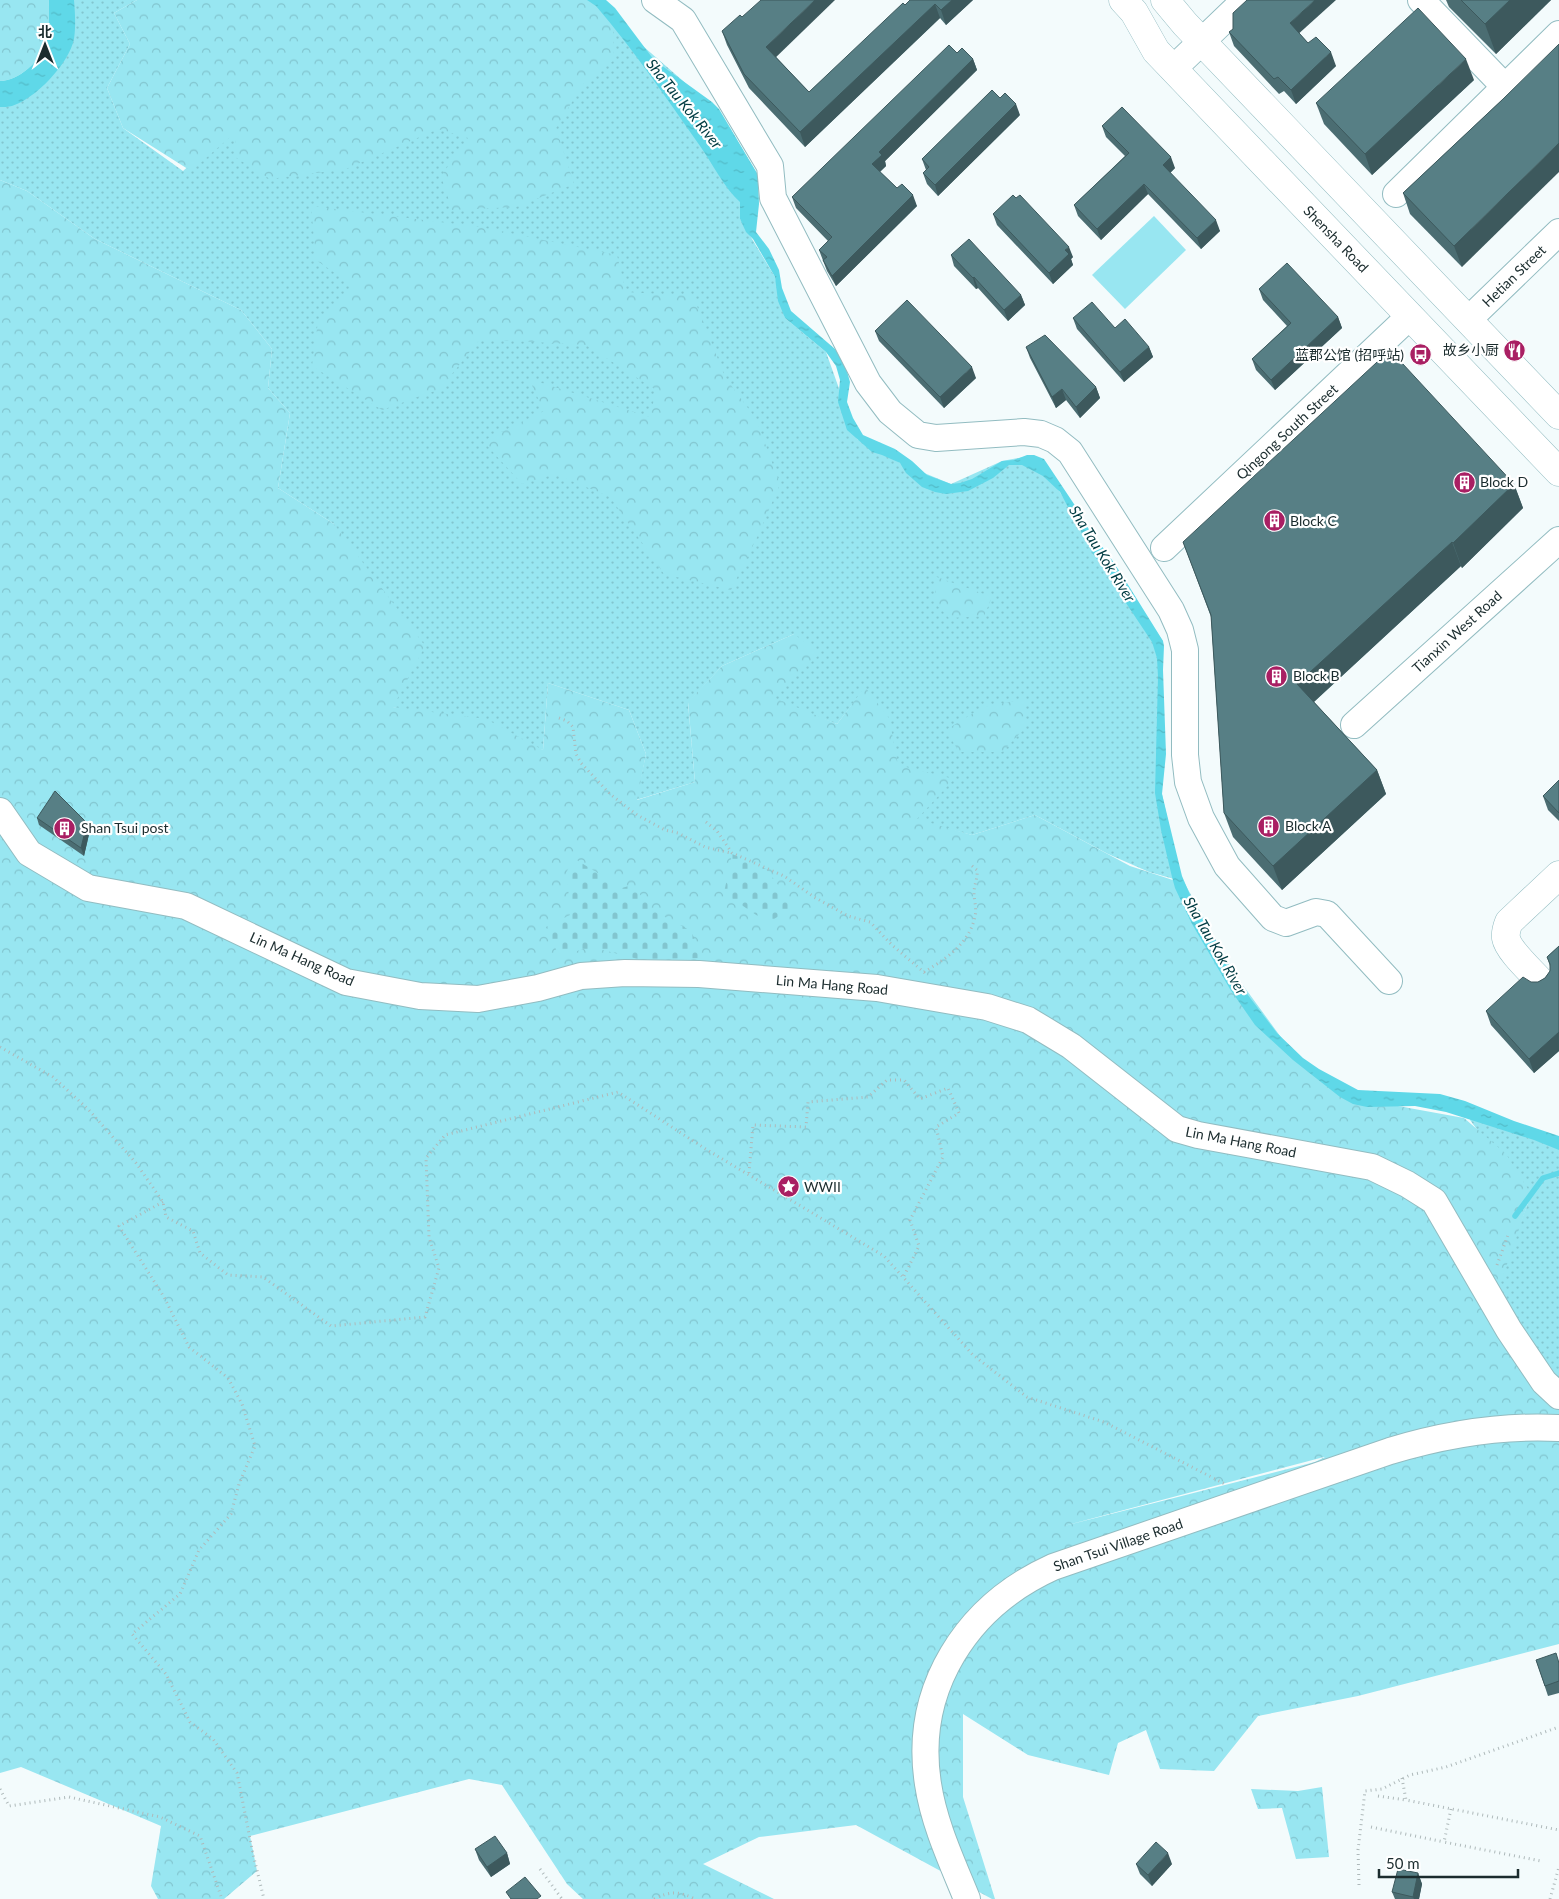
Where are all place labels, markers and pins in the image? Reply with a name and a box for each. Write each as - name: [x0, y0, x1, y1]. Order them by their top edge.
- restaurant icon: 故乡小厨: [1503, 338, 1527, 362]
- place label: 故乡小厨: [1443, 341, 1499, 358]
- bus stop icon: 蓝郡公馆 (招呼站): [1408, 343, 1432, 367]
- place label: 蓝郡公馆 (招呼站): [1295, 346, 1404, 363]
- building icon: Block D: [1452, 470, 1476, 494]
- place label: Block D: [1480, 473, 1528, 490]
- building icon: Block C: [1262, 509, 1286, 533]
- place label: Block C: [1290, 512, 1338, 529]
- building icon: Block B: [1265, 664, 1289, 688]
- place label: Block B: [1293, 667, 1340, 684]
- building icon: Block A: [1257, 814, 1281, 838]
- building icon: Shan Tsui post: [53, 816, 77, 840]
- place label: Block A: [1285, 817, 1332, 834]
- place label: Shan Tsui post: [81, 819, 169, 836]
- place icon: WWII: [776, 1175, 800, 1199]
- place label: WWII: [804, 1178, 841, 1195]

